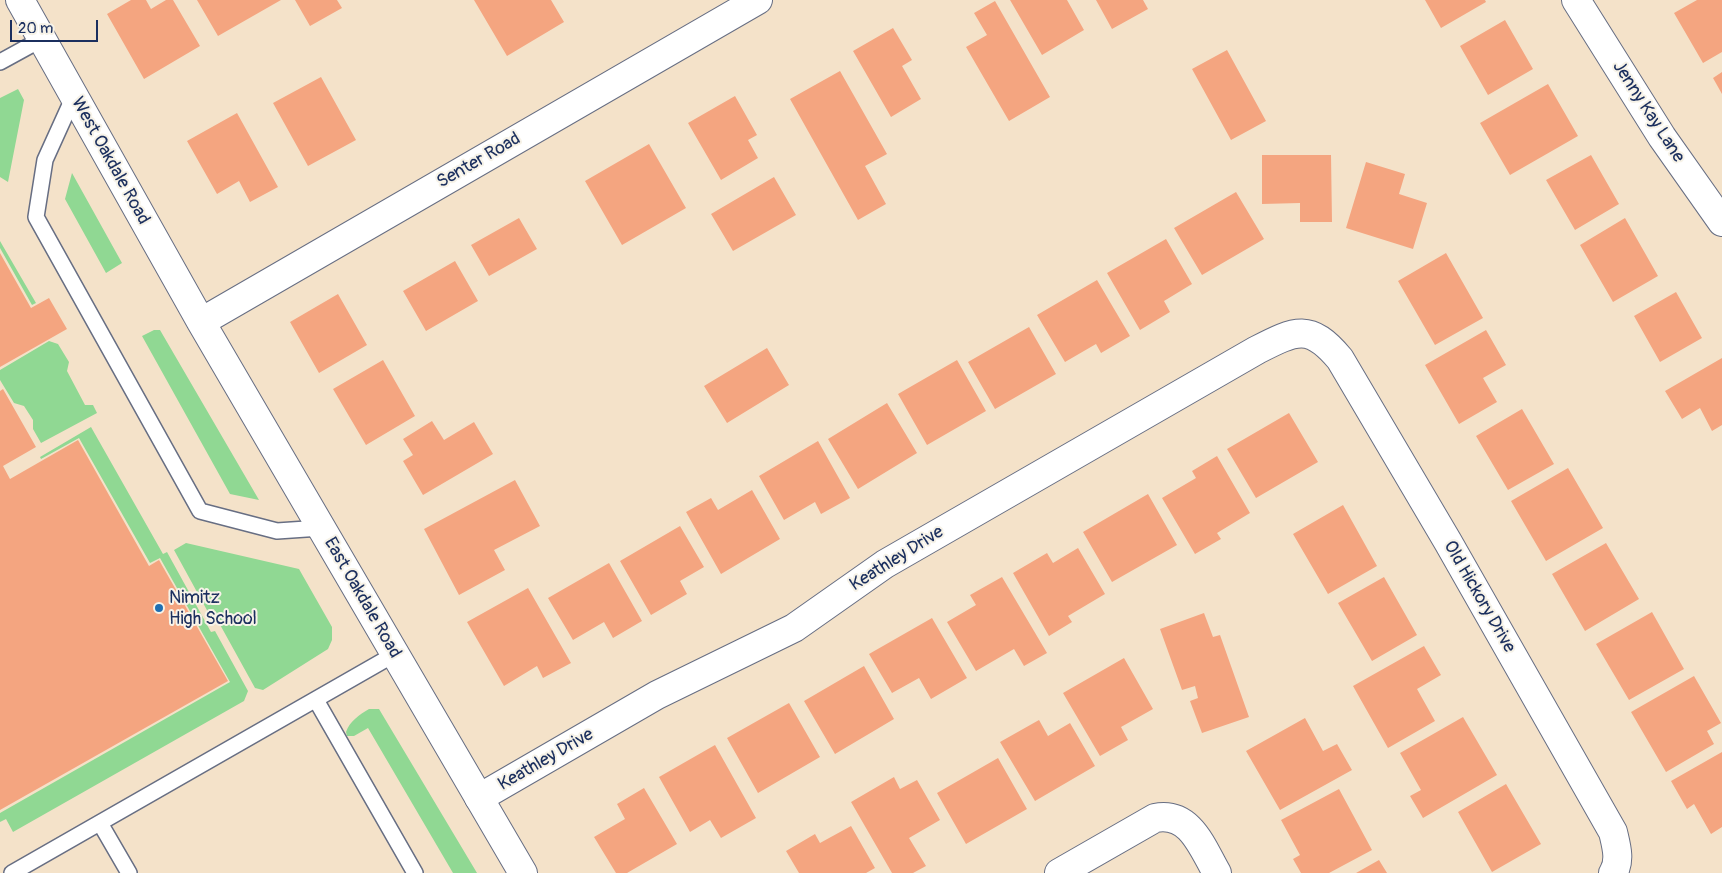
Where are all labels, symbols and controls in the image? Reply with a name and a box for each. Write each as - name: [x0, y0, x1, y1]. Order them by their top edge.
- scale bar: [12, 10, 100, 42]
- text: 20 m: [18, 19, 53, 38]
- street label: Jenny Kay Lane: [1607, 57, 1689, 167]
- street label: West Oakdale Road: [66, 94, 154, 228]
- street label: Senter Road: [433, 128, 525, 194]
- street label: Keathley Drive: [846, 522, 948, 596]
- street label: East Oakdale Road: [319, 534, 405, 662]
- street label: Old Hickory Drive: [1438, 537, 1520, 657]
- place label: Nimitz High School: [169, 587, 257, 630]
- marker: Nimitz High School: [153, 602, 165, 614]
- street label: Keathley Drive: [495, 724, 597, 796]

